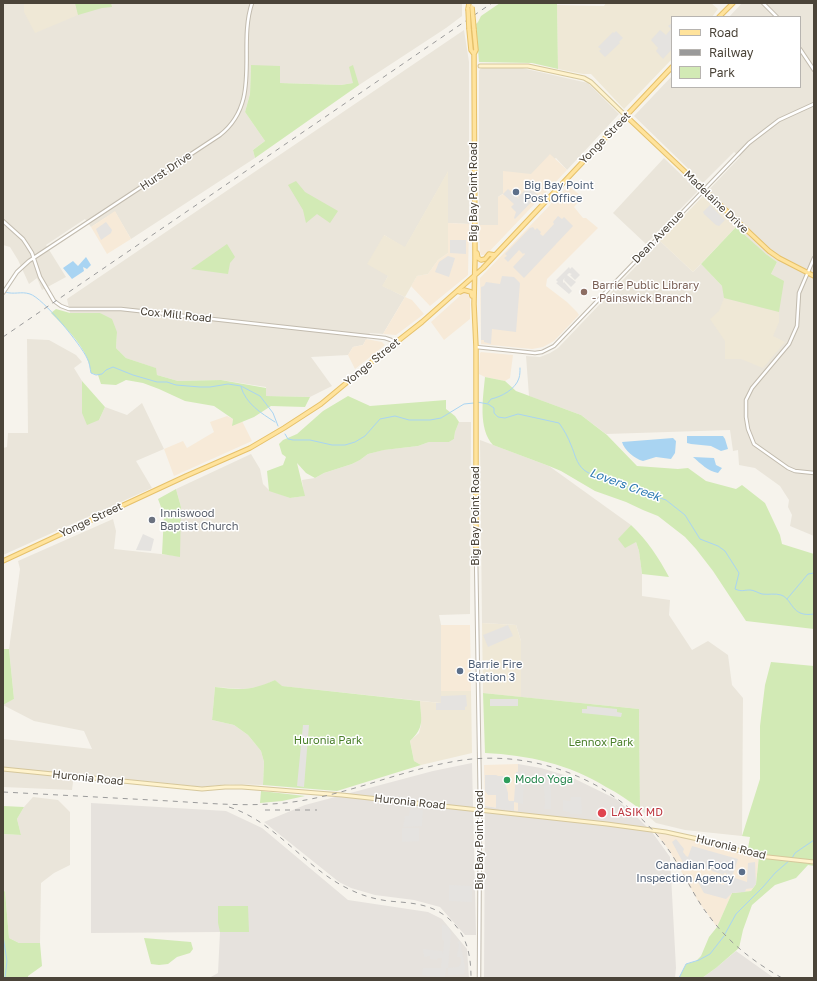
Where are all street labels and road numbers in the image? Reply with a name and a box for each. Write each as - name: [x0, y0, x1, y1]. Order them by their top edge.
- street label: Yonge Street: [577, 109, 633, 167]
- street label: Big Bay Point Road: [467, 142, 481, 242]
- street label: Hurst Drive: [138, 149, 194, 193]
- street label: Madelaine Drive: [681, 168, 751, 236]
- street label: Dean Avenue: [629, 208, 687, 266]
- street label: Cox Mill Road: [140, 305, 212, 325]
- street label: Yonge Street: [341, 335, 403, 389]
- street label: Big Bay Point Road: [469, 466, 483, 566]
- street label: Yonge Street: [57, 500, 125, 540]
- street label: Huronia Road: [52, 768, 124, 788]
- street label: Big Bay Point Road: [473, 790, 487, 890]
- street label: Huronia Road: [374, 792, 446, 812]
- street label: Huronia Road: [695, 832, 767, 862]

